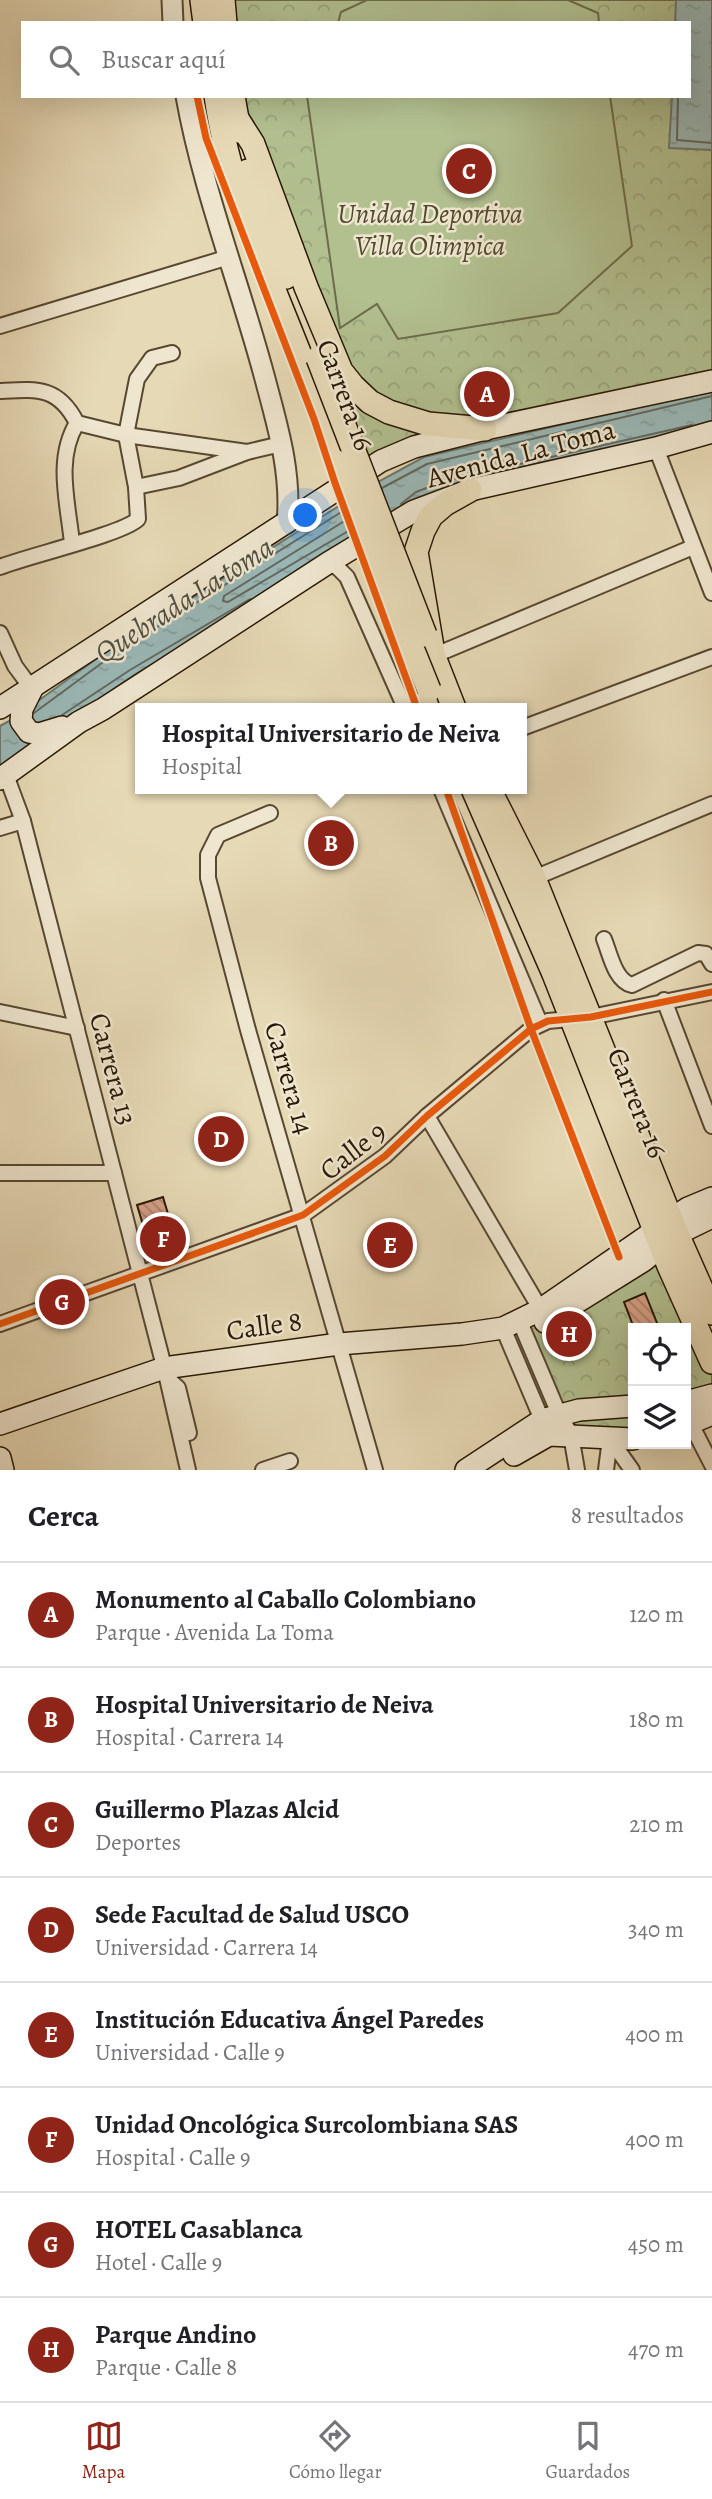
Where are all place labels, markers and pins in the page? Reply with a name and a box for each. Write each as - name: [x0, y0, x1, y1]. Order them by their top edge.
- pin: C: [446, 145, 492, 197]
- pin: A: [464, 368, 510, 420]
- pin: B: [308, 817, 354, 869]
- pin: D: [198, 1113, 244, 1165]
- pin: F: [140, 1213, 186, 1265]
- pin: E: [367, 1219, 413, 1271]
- pin: G: [39, 1276, 85, 1328]
- pin: H: [546, 1308, 592, 1360]

